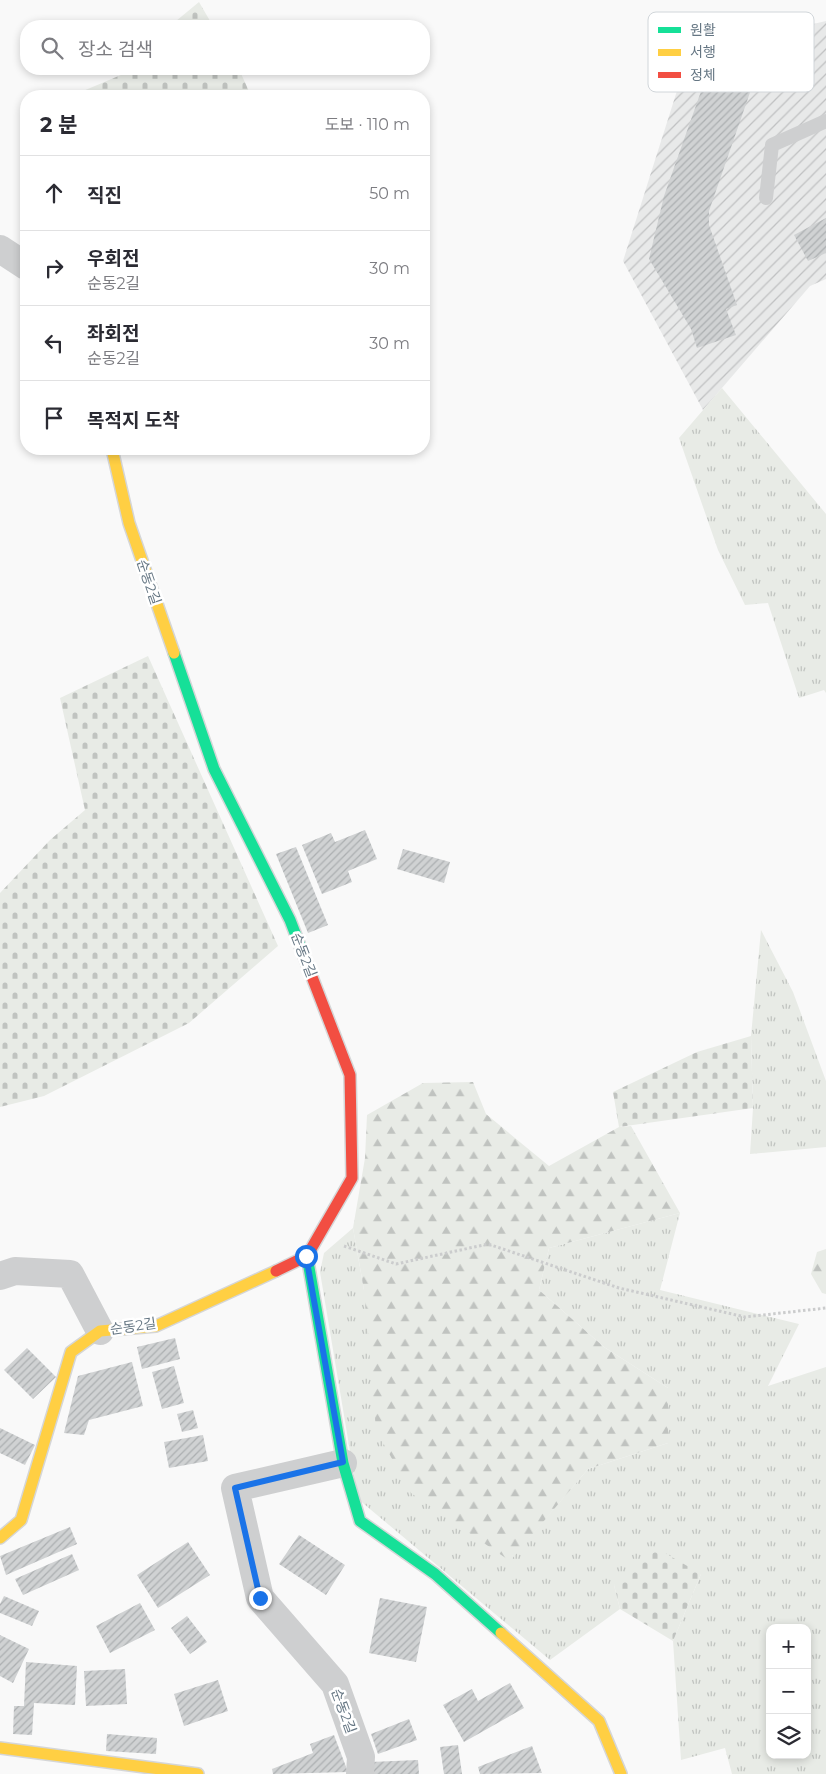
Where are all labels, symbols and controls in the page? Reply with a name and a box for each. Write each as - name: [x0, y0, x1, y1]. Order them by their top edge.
- legend: [648, 12, 814, 92]
- search box: [20, 20, 430, 75]
- text: 원활: [690, 21, 716, 39]
- icon: search: [38, 34, 66, 62]
- text: 장소 검색: [78, 38, 153, 61]
- text: 서행: [690, 43, 716, 61]
- text: 정체: [690, 66, 716, 84]
- text: 2 분: [40, 112, 78, 137]
- text: 도보 · 110 m: [325, 115, 410, 134]
- icon: ahead: [40, 179, 68, 207]
- text: 직진: [87, 184, 122, 207]
- text: 50 m: [369, 184, 410, 203]
- text: 우회전: [87, 247, 139, 270]
- icon: right: [40, 254, 68, 282]
- text: 30 m: [369, 259, 410, 278]
- text: 순동2길: [87, 274, 140, 293]
- text: 좌회전: [87, 322, 139, 345]
- icon: left: [40, 329, 68, 357]
- text: 30 m: [369, 334, 410, 353]
- text: 순동2길: [87, 349, 140, 368]
- icon: arrive: [40, 404, 68, 432]
- text: 목적지 도착: [87, 409, 180, 432]
- street label: 순동2길: [133, 557, 165, 607]
- street label: 순동2길: [287, 930, 321, 980]
- route start: [295, 1245, 318, 1268]
- street label: 순동2길: [109, 1314, 157, 1338]
- route end: [249, 1587, 272, 1610]
- map controls: [766, 1624, 811, 1759]
- button: +: [766, 1624, 811, 1669]
- button: −: [766, 1669, 811, 1714]
- street label: 순동2길: [328, 1686, 360, 1736]
- button: layers: [766, 1714, 811, 1759]

